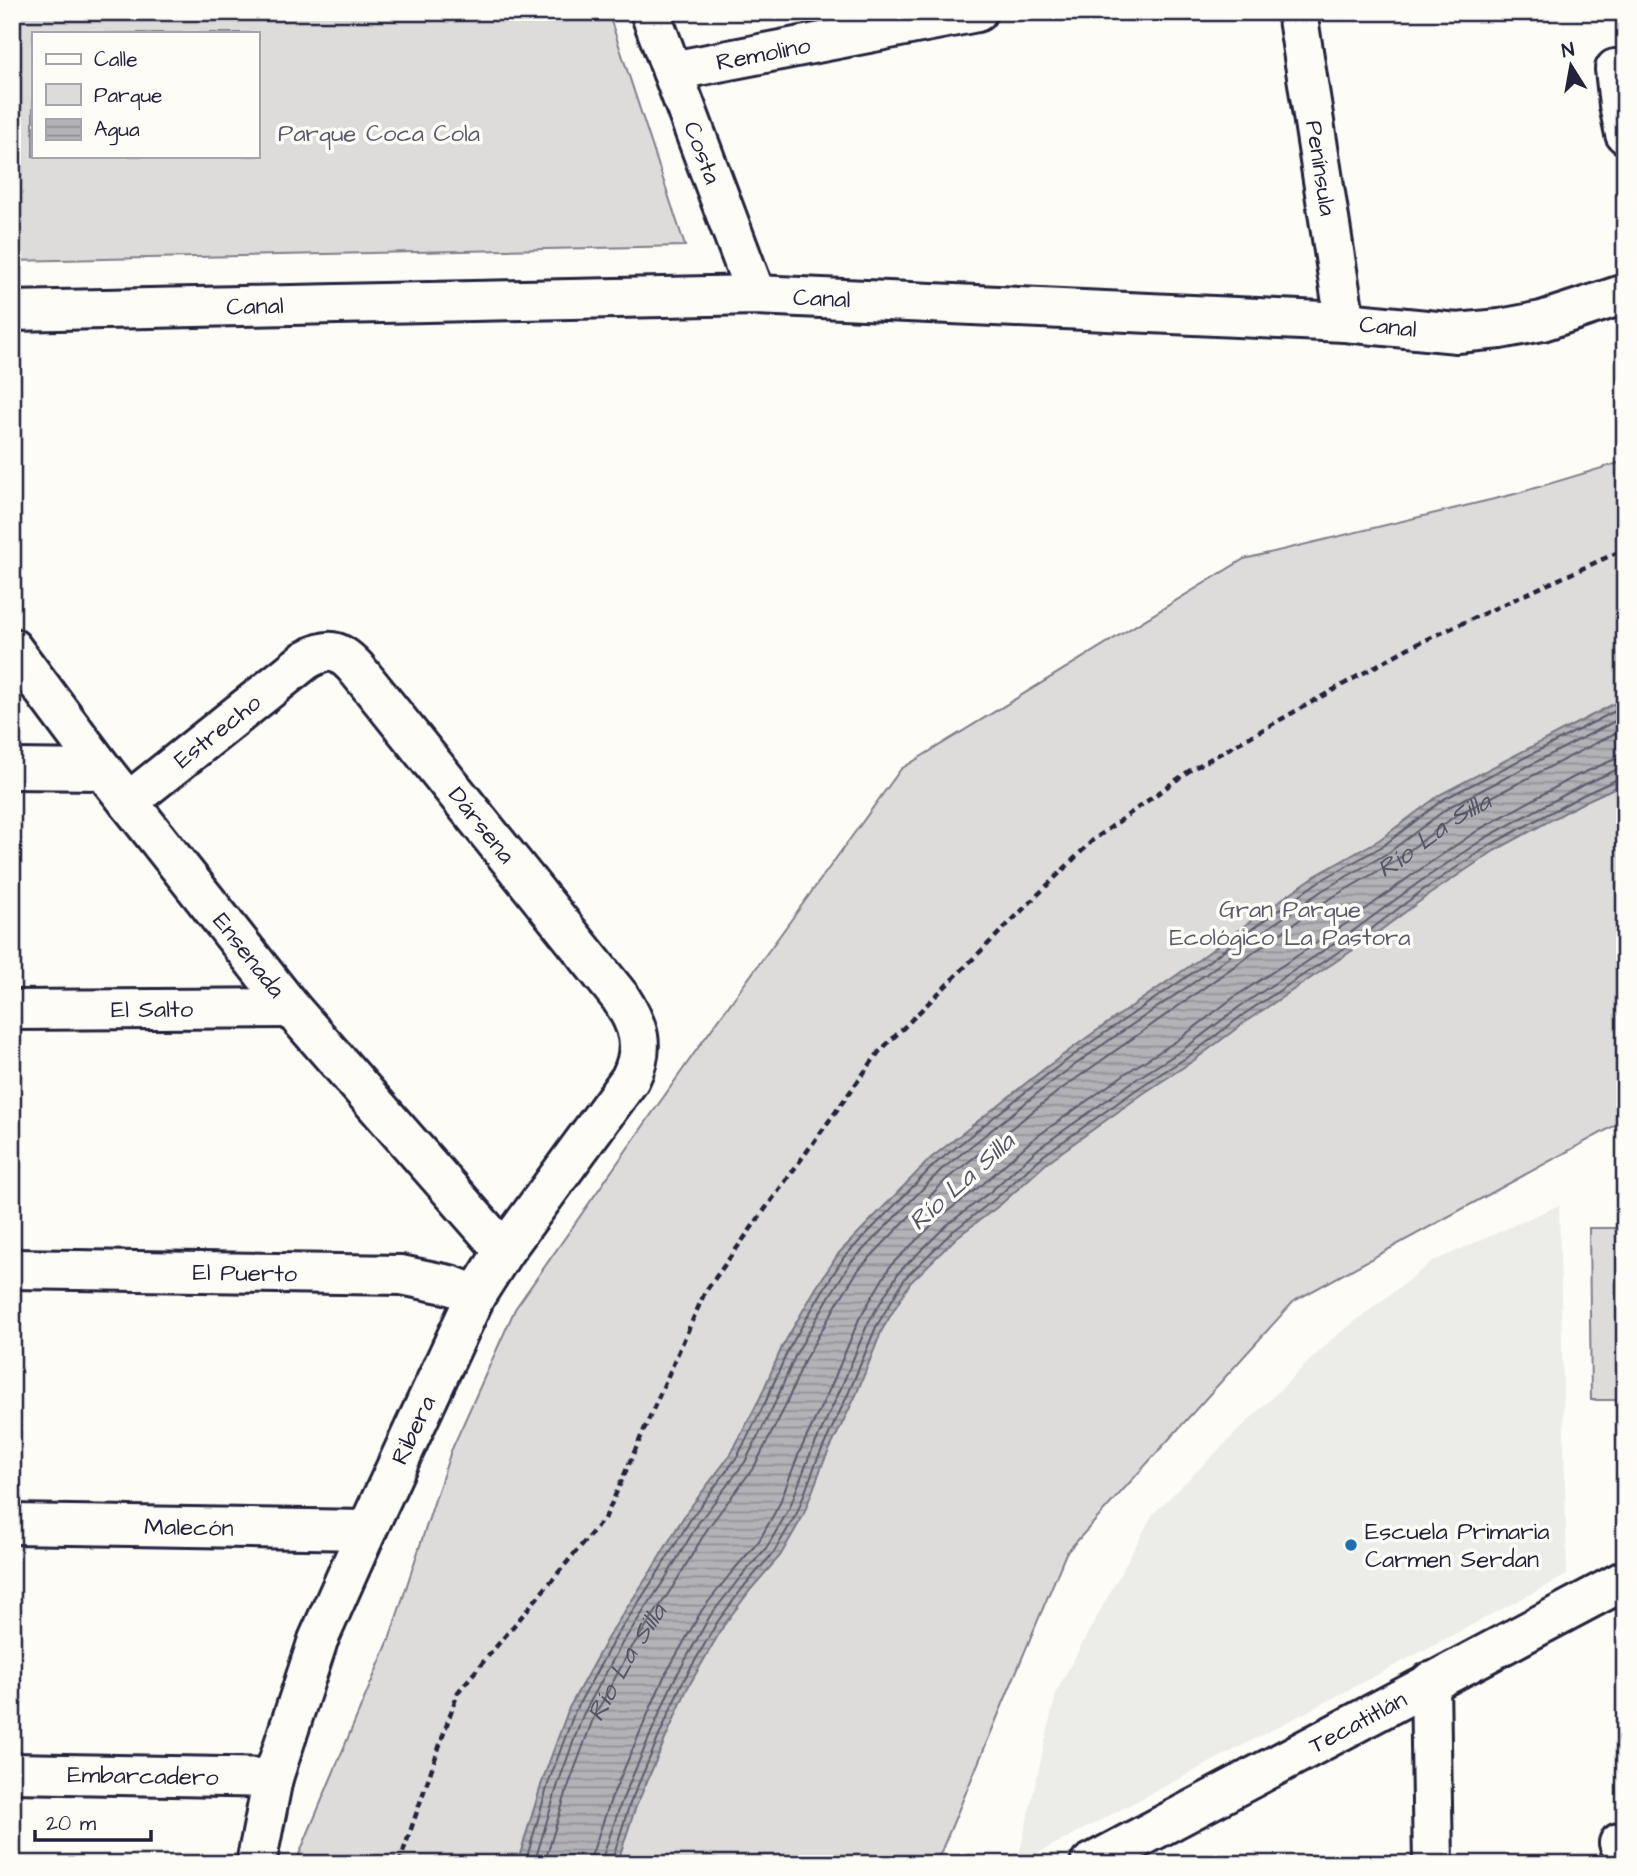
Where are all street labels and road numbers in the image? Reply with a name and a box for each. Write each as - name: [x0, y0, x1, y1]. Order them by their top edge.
- street label: Remolino: [714, 28, 814, 80]
- street label: Costa: [674, 117, 729, 189]
- street label: Península: [1296, 118, 1344, 218]
- street label: Canal: [792, 281, 851, 317]
- street label: Canal: [226, 289, 284, 324]
- street label: Canal: [1358, 308, 1418, 347]
- street label: Estrecho: [167, 686, 269, 777]
- street label: Dársena: [440, 780, 523, 871]
- street label: Ensenada: [204, 906, 293, 1005]
- street label: El Salto: [111, 993, 194, 1027]
- street label: El Puerto: [192, 1256, 298, 1291]
- street label: Ribera: [383, 1390, 445, 1471]
- street label: Malecón: [144, 1510, 234, 1546]
- street label: Tecatitlán: [1303, 1683, 1413, 1763]
- street label: Embarcadero: [67, 1758, 219, 1795]

